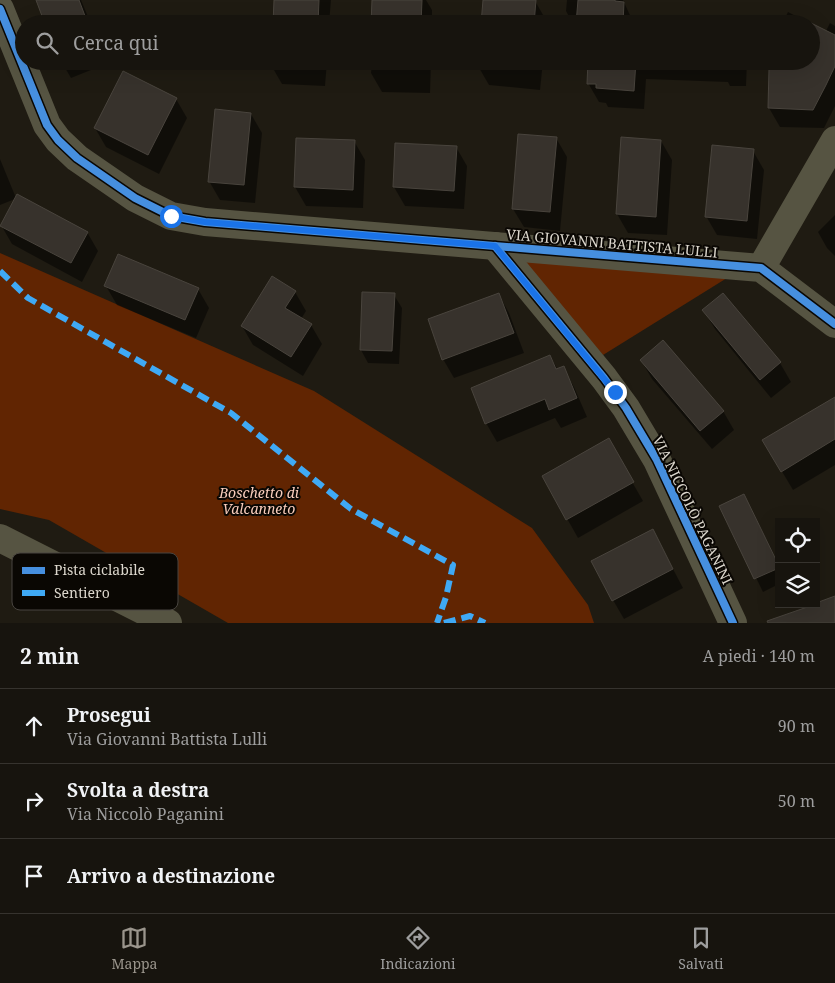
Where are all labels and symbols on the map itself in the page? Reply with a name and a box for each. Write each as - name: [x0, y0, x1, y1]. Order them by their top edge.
- route start: [160, 205, 183, 228]
- street label: VIA GIOVANNI BATTISTA LULLI: [506, 224, 718, 262]
- route end: [604, 381, 627, 404]
- street label: VIA NICCOLÒ PAGANINI: [649, 433, 737, 587]
- park label: Boschetto di Valcanneto: [218, 483, 300, 518]
- legend: [12, 553, 178, 610]
- text: Pista ciclabile: [54, 560, 145, 579]
- text: Sentiero: [54, 583, 110, 602]

